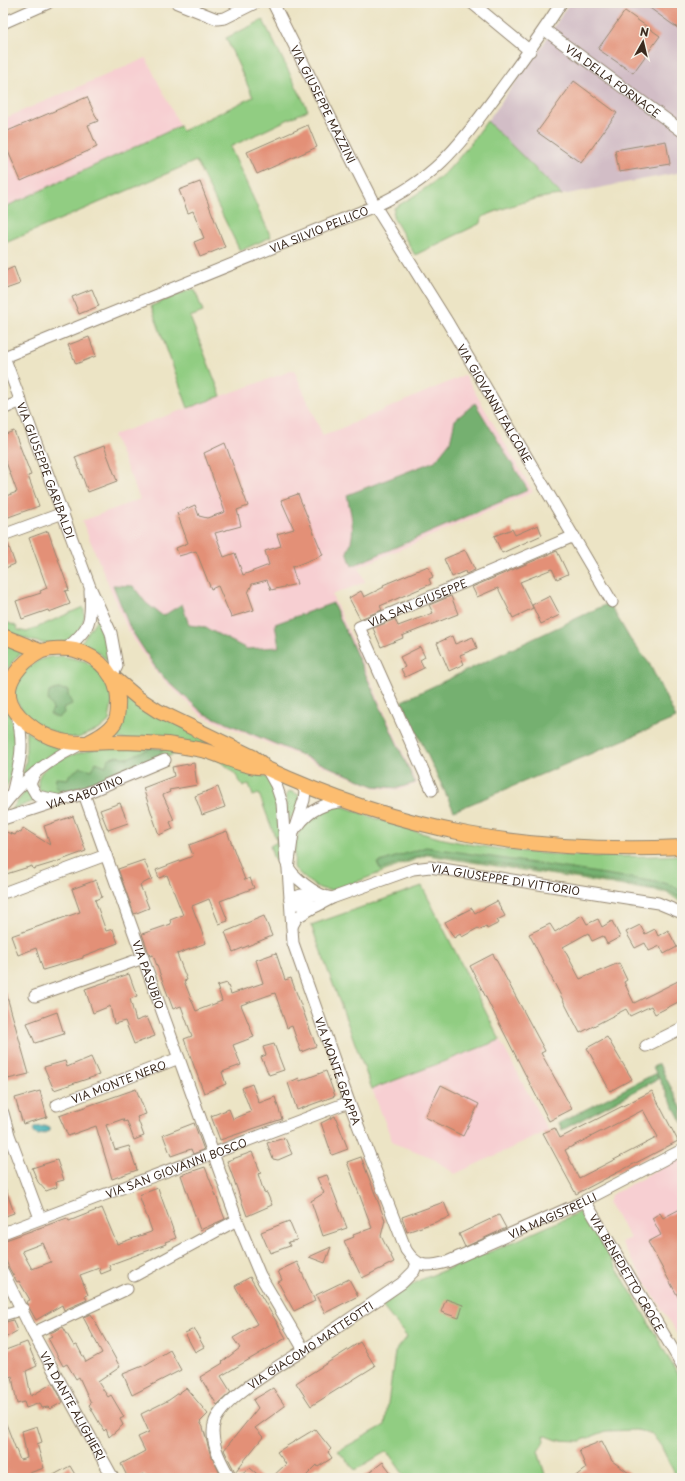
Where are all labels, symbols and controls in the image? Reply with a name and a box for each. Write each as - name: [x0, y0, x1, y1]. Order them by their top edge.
- north arrow: [623, 22, 663, 62]
- text: N: [639, 23, 650, 41]
- street label: VIA DELLA FORNACE: [562, 40, 665, 121]
- street label: VIA GIUSEPPE MAZZINI: [287, 42, 361, 166]
- street label: VIA SILVIO PELLICO: [267, 201, 371, 257]
- street label: VIA GIOVANNI FALCONE: [453, 340, 537, 466]
- street label: VIA GIUSEPPE GARIBALDI: [13, 400, 80, 541]
- street label: VIA SAN GIUSEPPE: [365, 574, 470, 631]
- street label: VIA SABOTINO: [44, 770, 125, 813]
- street label: VIA GIUSEPPE DI VITTORIO: [430, 859, 581, 899]
- street label: VIA PASUBIO: [129, 938, 169, 1012]
- street label: VIA MONTE GRAPPA: [311, 1014, 365, 1127]
- street label: VIA MONTE NERO: [69, 1055, 168, 1107]
- street label: VIA SAN GIOVANNI BOSCO: [103, 1133, 249, 1202]
- street label: VIA MAGISTRELLI: [505, 1187, 599, 1242]
- street label: VIA BENEDETTO CROCE: [586, 1210, 669, 1335]
- street label: VIA GIACOMO MATTEOTTI: [244, 1297, 376, 1393]
- street label: VIA DANTE ALIGHIERI: [36, 1348, 110, 1463]

